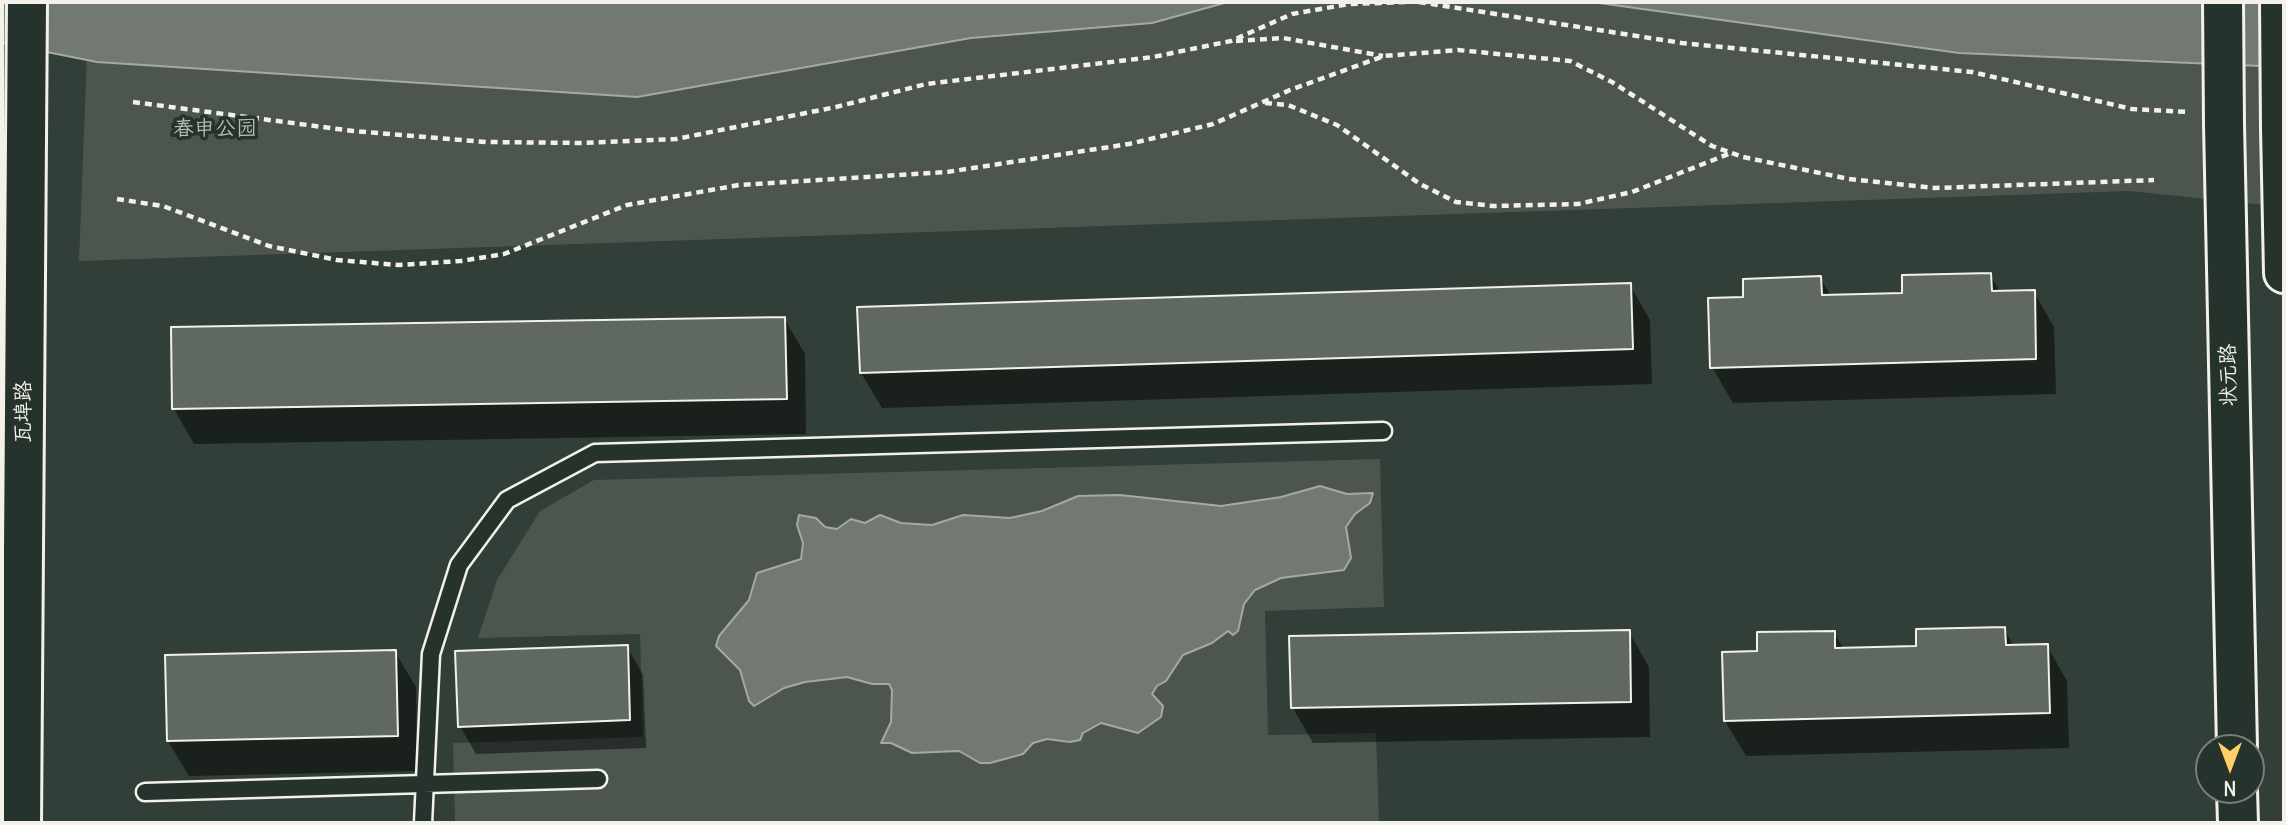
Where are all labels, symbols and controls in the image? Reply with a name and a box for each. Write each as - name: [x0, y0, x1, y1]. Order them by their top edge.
- park label: 春申公园: [173, 116, 257, 142]
- street label: 状元路: [2216, 343, 2242, 407]
- street label: 瓦埠路: [11, 381, 37, 443]
- north arrow: [2195, 734, 2265, 804]
- text: N: [2223, 776, 2237, 800]

